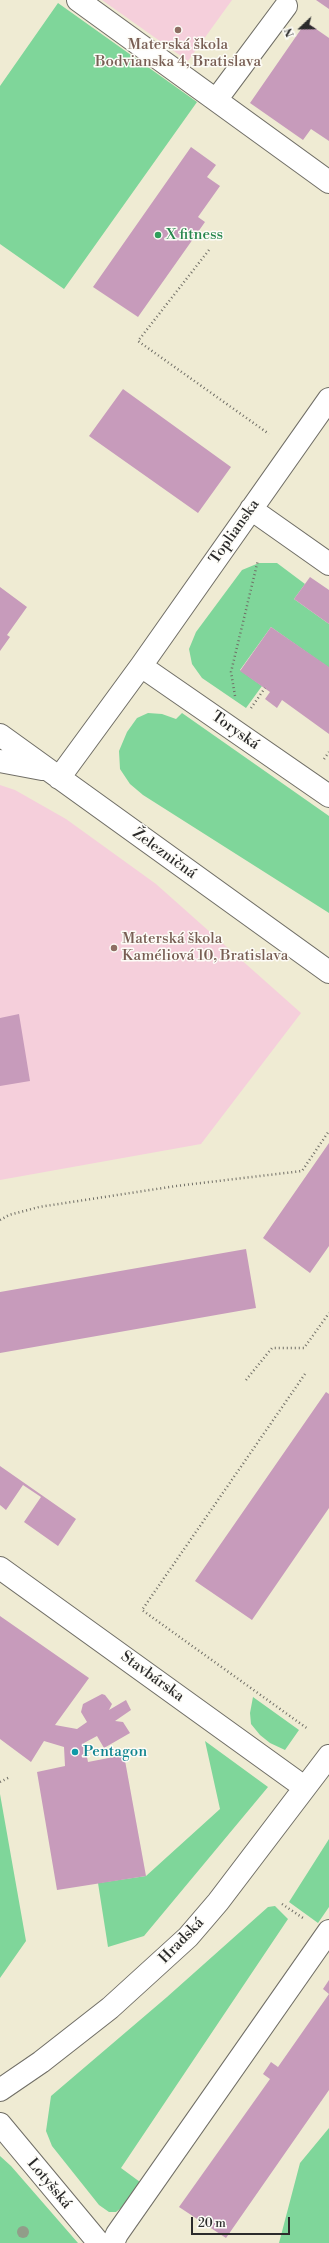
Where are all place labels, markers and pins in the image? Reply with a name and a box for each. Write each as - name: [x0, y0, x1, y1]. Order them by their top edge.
- marker: Materská škola Bodvianska 4, Bratislava: [173, 25, 183, 35]
- place label: Materská škola Bodvianska 4, Bratislava: [95, 36, 261, 71]
- place label: X fitness: [166, 226, 223, 244]
- marker: X fitness: [153, 230, 163, 240]
- place label: Materská škola Kaméliová 10, Bratislava: [122, 930, 288, 965]
- marker: Materská škola Kaméliová 10, Bratislava: [109, 943, 119, 953]
- place label: Pentagon: [83, 1743, 147, 1761]
- marker: Pentagon: [70, 1747, 80, 1757]

